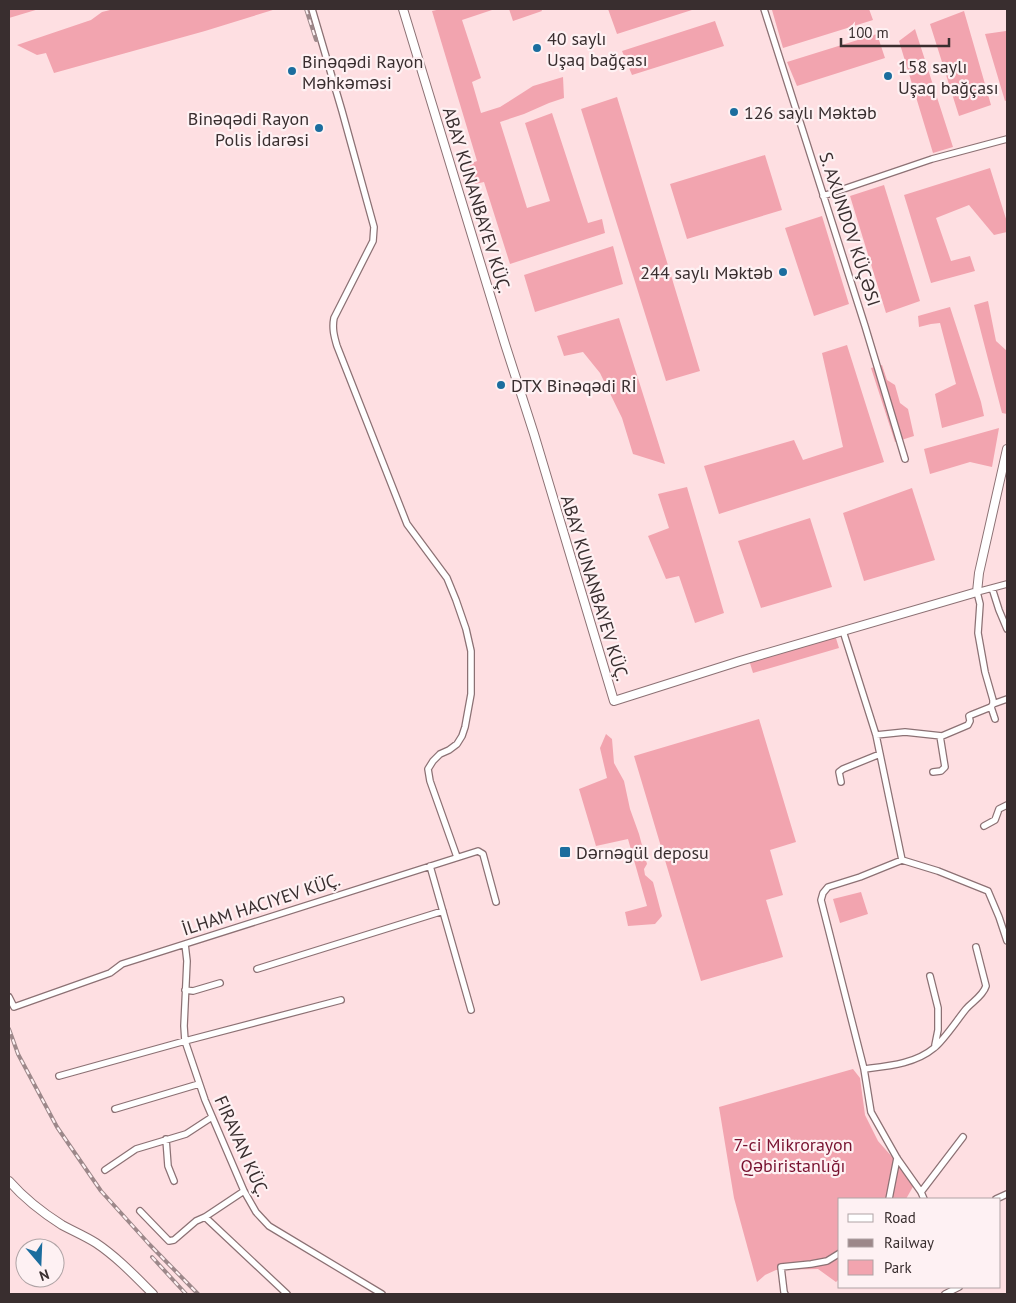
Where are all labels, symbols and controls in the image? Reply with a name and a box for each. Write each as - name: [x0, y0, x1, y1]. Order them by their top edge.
- scale bar: [841, 15, 948, 47]
- text: 100 m: [848, 23, 889, 42]
- place label: 40 saylı Uşaq bağçası: [547, 27, 647, 71]
- marker: 40 saylı Uşaq bağçası: [531, 42, 543, 54]
- place label: Binəqədi Rayon Məhkəməsi: [302, 50, 423, 94]
- place label: 158 saylı Uşaq bağçası: [898, 55, 998, 99]
- marker: Binəqədi Rayon Məhkəməsi: [286, 65, 298, 77]
- marker: 158 saylı Uşaq bağçası: [882, 70, 894, 82]
- place label: 126 saylı Məktəb: [744, 101, 877, 124]
- street label: ABAY KUNANBAYEV KÜÇ.: [438, 104, 516, 296]
- marker: 126 saylı Məktəb: [728, 106, 740, 118]
- place label: Binəqədi Rayon Polis İdarəsi: [188, 107, 309, 151]
- marker: Binəqədi Rayon Polis İdarəsi: [313, 122, 325, 134]
- street label: S. AXUNDOV KÜÇƏSI: [814, 149, 886, 309]
- place label: 244 saylı Məktəb: [640, 261, 773, 284]
- marker: 244 saylı Məktəb: [777, 266, 789, 278]
- place label: DTX Binəqədi Rİ: [511, 374, 637, 397]
- marker: DTX Binəqədi Rİ: [495, 379, 507, 391]
- street label: ABAY KUNANBAYEV KÜÇ.: [556, 492, 634, 684]
- place label: Dərnəgül deposu: [576, 841, 709, 864]
- marker: Dərnəgül deposu: [558, 845, 572, 859]
- street label: İLHAM HACIYEV KÜÇ.: [179, 868, 343, 940]
- street label: FIRAVAN KÜÇ.: [209, 1092, 275, 1200]
- park label: 7-ci Mikrorayon Qəbiristanlığı: [733, 1133, 853, 1177]
- legend: [838, 1198, 1001, 1288]
- text: Road: [884, 1208, 916, 1227]
- text: Railway: [884, 1233, 934, 1252]
- north arrow: [15, 1238, 65, 1288]
- text: Park: [884, 1258, 912, 1277]
- text: N: [37, 1265, 52, 1285]

